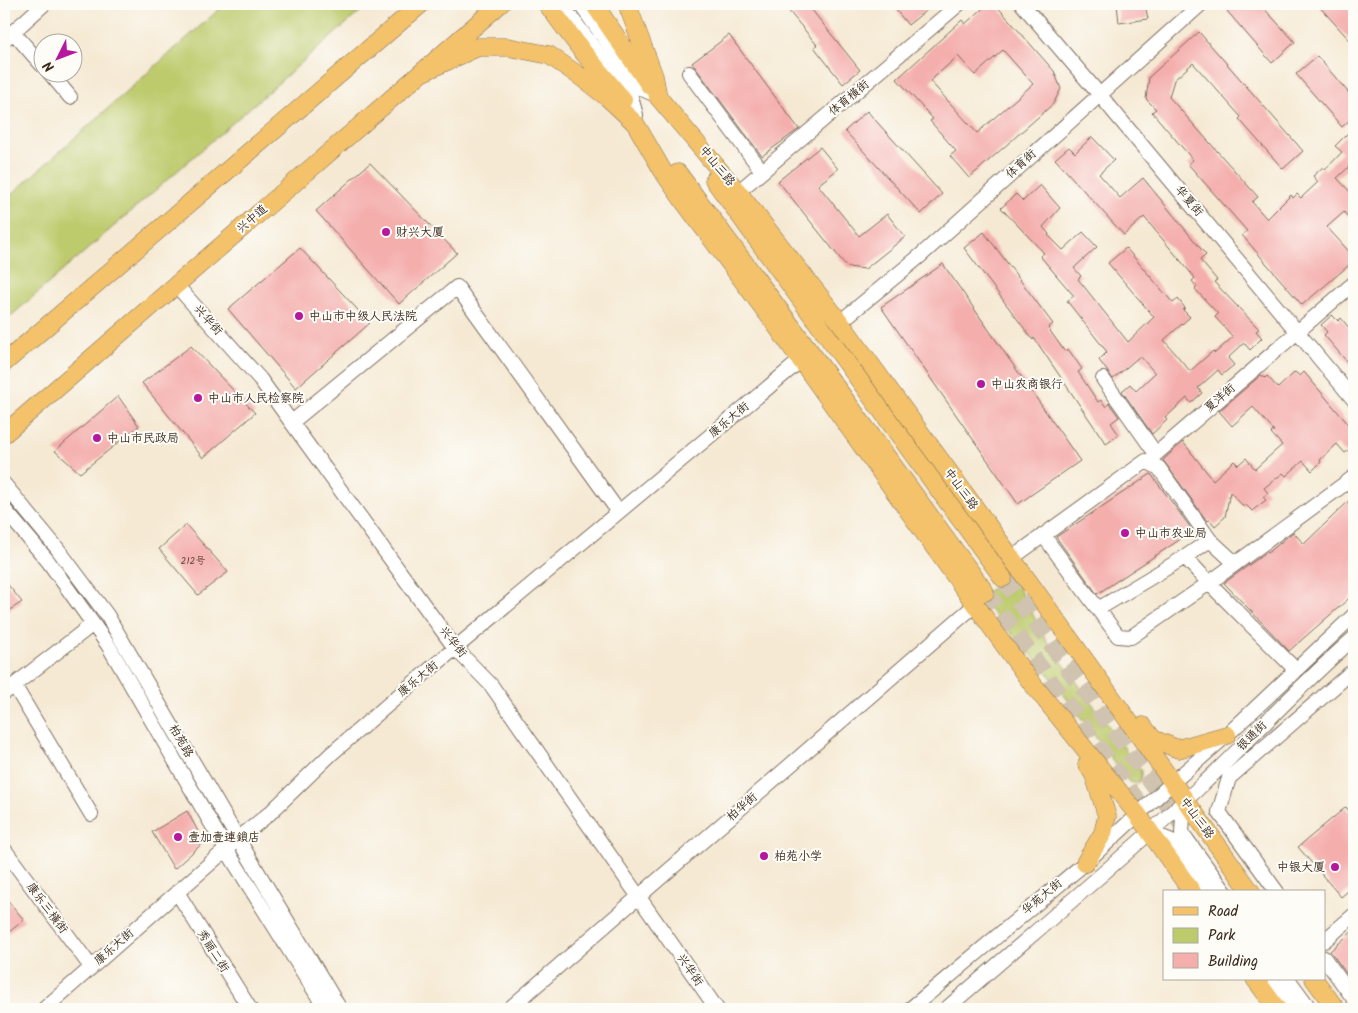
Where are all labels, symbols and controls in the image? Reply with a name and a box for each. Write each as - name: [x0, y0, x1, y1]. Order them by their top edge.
- north arrow: [32, 32, 82, 82]
- text: N: [38, 55, 60, 77]
- street label: 体育横街: [825, 75, 873, 121]
- street label: 中山三路: [694, 142, 740, 190]
- street label: 体育街: [1001, 145, 1041, 183]
- street label: 华夏街: [1170, 181, 1208, 221]
- street label: 兴中道: [232, 200, 272, 238]
- place label: 财兴大厦: [396, 223, 444, 242]
- marker: 财兴大厦: [380, 226, 392, 238]
- street label: 兴华街: [189, 300, 227, 340]
- place label: 中山市中级人民法院: [309, 307, 417, 326]
- marker: 中山市中级人民法院: [293, 310, 305, 322]
- place label: 中山农商银行: [991, 375, 1063, 394]
- marker: 中山农商银行: [975, 378, 987, 390]
- street label: 夏洋街: [1200, 379, 1240, 417]
- place label: 中山市人民检察院: [208, 389, 304, 408]
- marker: 中山市人民检察院: [192, 392, 204, 404]
- street label: 康乐大街: [705, 397, 753, 443]
- place label: 中山市民政局: [107, 429, 179, 448]
- marker: 中山市民政局: [91, 432, 103, 444]
- street label: 中山三路: [939, 464, 983, 514]
- place label: 中山市农业局: [1135, 524, 1207, 543]
- marker: 中山市农业局: [1119, 527, 1131, 539]
- house number: 212号: [181, 553, 205, 569]
- street label: 兴华街: [434, 622, 472, 662]
- street label: 康乐大街: [394, 656, 442, 702]
- street label: 银通街: [1233, 717, 1271, 755]
- street label: 柏苑路: [164, 721, 198, 761]
- street label: 柏华街: [722, 788, 762, 826]
- street label: 中山三路: [1175, 793, 1219, 843]
- place label: 壹加壹連鎖店: [188, 828, 260, 847]
- marker: 壹加壹連鎖店: [172, 831, 184, 843]
- place label: 柏苑小学: [774, 847, 822, 866]
- marker: 柏苑小学: [758, 850, 770, 862]
- place label: 中银大厦: [1277, 858, 1325, 877]
- marker: 中银大厦: [1329, 861, 1341, 873]
- street label: 华苑大街: [1018, 874, 1066, 920]
- street label: 康乐三横街: [21, 878, 73, 938]
- legend: [1163, 890, 1326, 980]
- text: Road: [1208, 900, 1239, 924]
- street label: 康乐大街: [90, 924, 138, 970]
- text: Park: [1208, 924, 1236, 948]
- street label: 秀丽二街: [192, 926, 234, 976]
- street label: 兴华街: [672, 950, 708, 990]
- text: Building: [1208, 950, 1258, 974]

